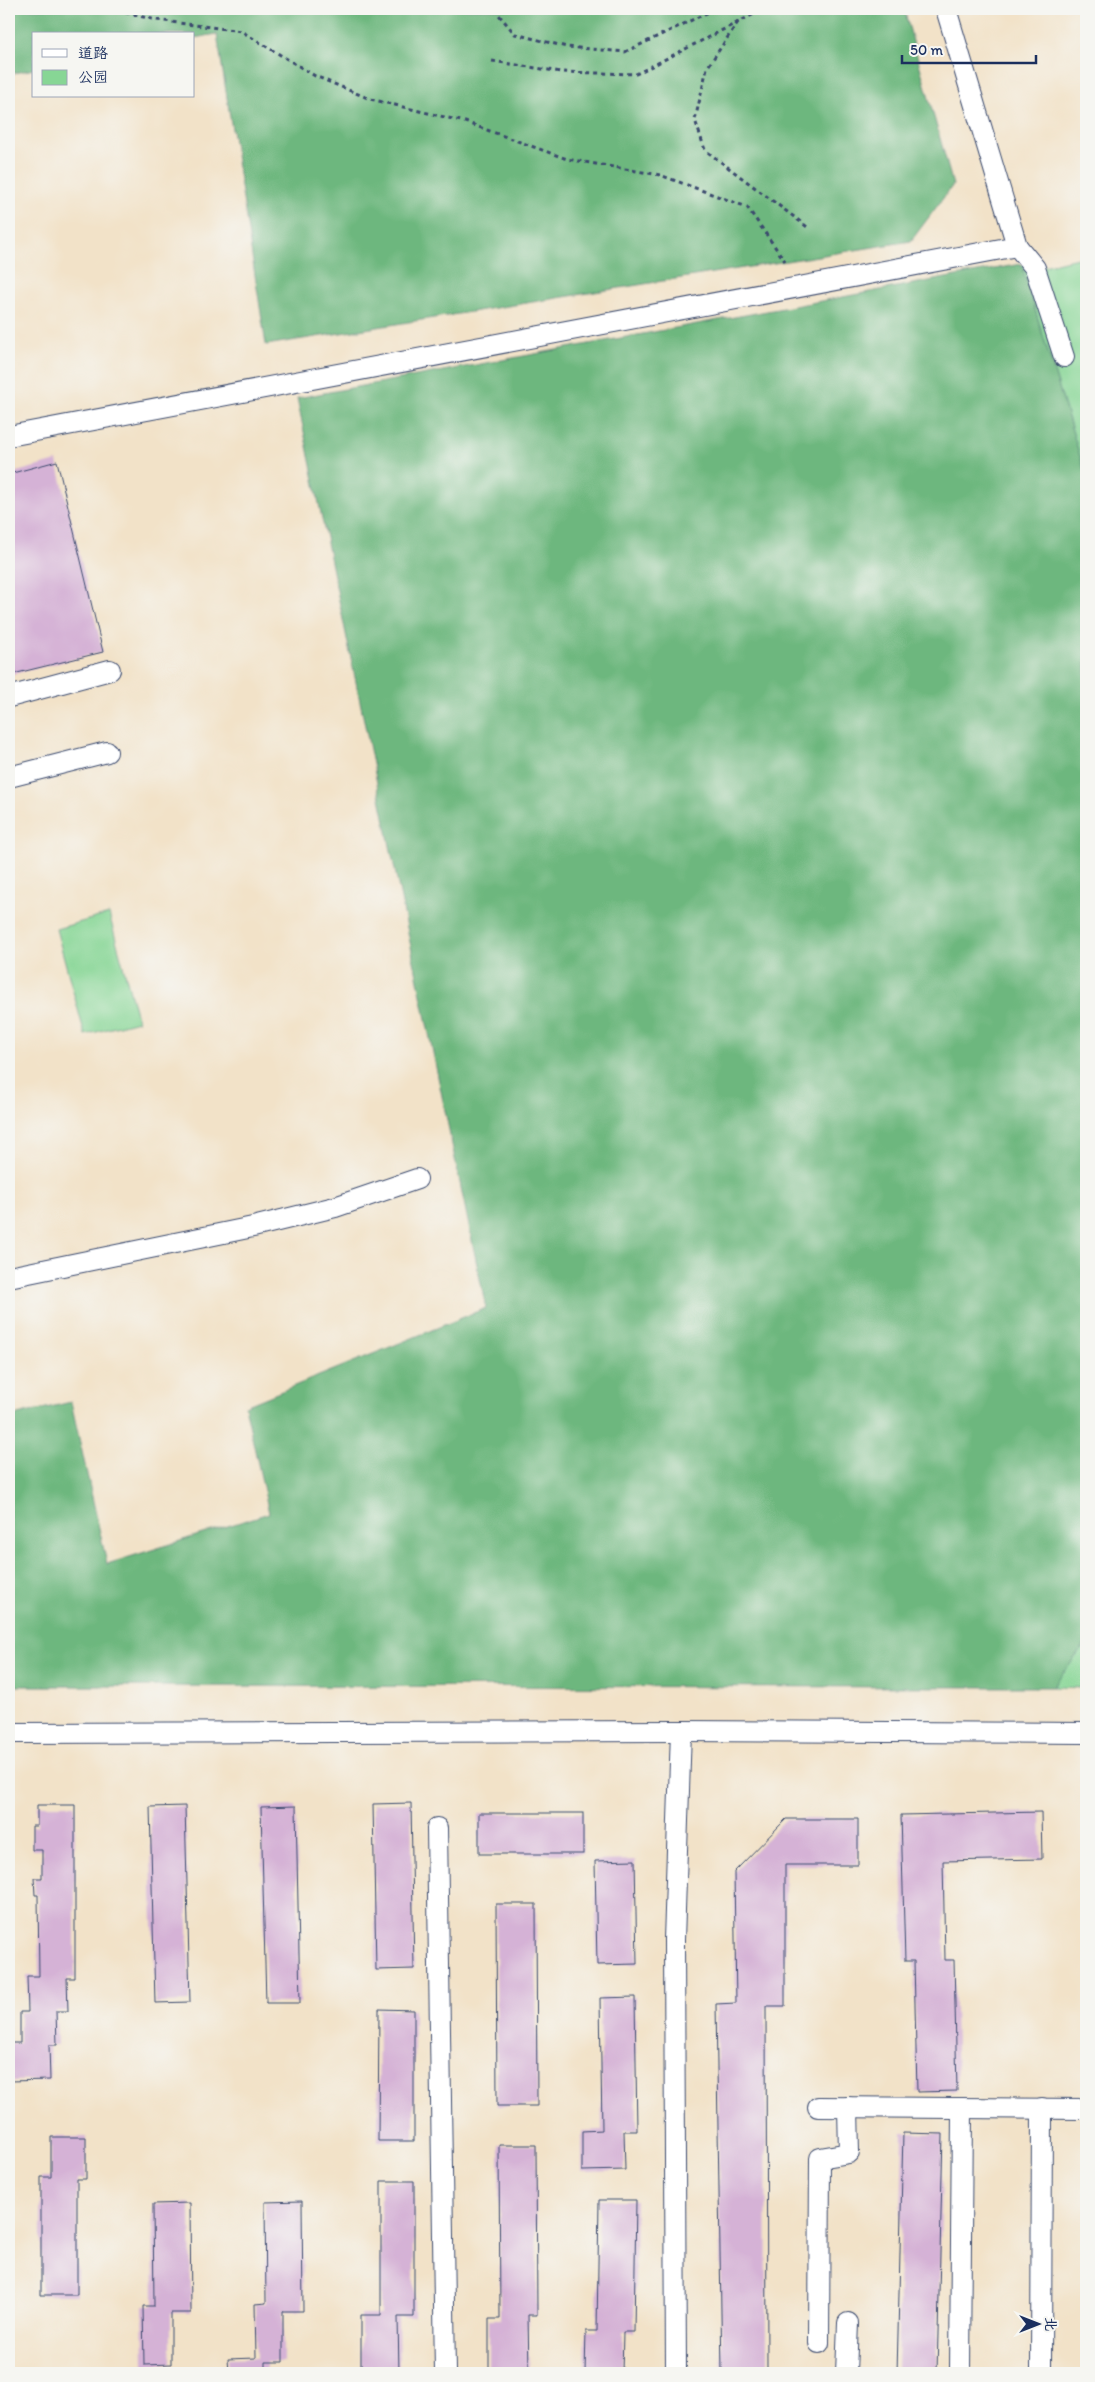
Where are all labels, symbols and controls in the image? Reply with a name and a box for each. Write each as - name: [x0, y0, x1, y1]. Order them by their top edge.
- legend: [32, 32, 195, 98]
- scale bar: [902, 32, 1036, 64]
- text: 50 m: [910, 41, 943, 59]
- text: 道路: [78, 44, 108, 62]
- text: 公园: [78, 68, 108, 86]
- north arrow: [1012, 2300, 1062, 2350]
- text: 北: [1042, 2317, 1059, 2331]

